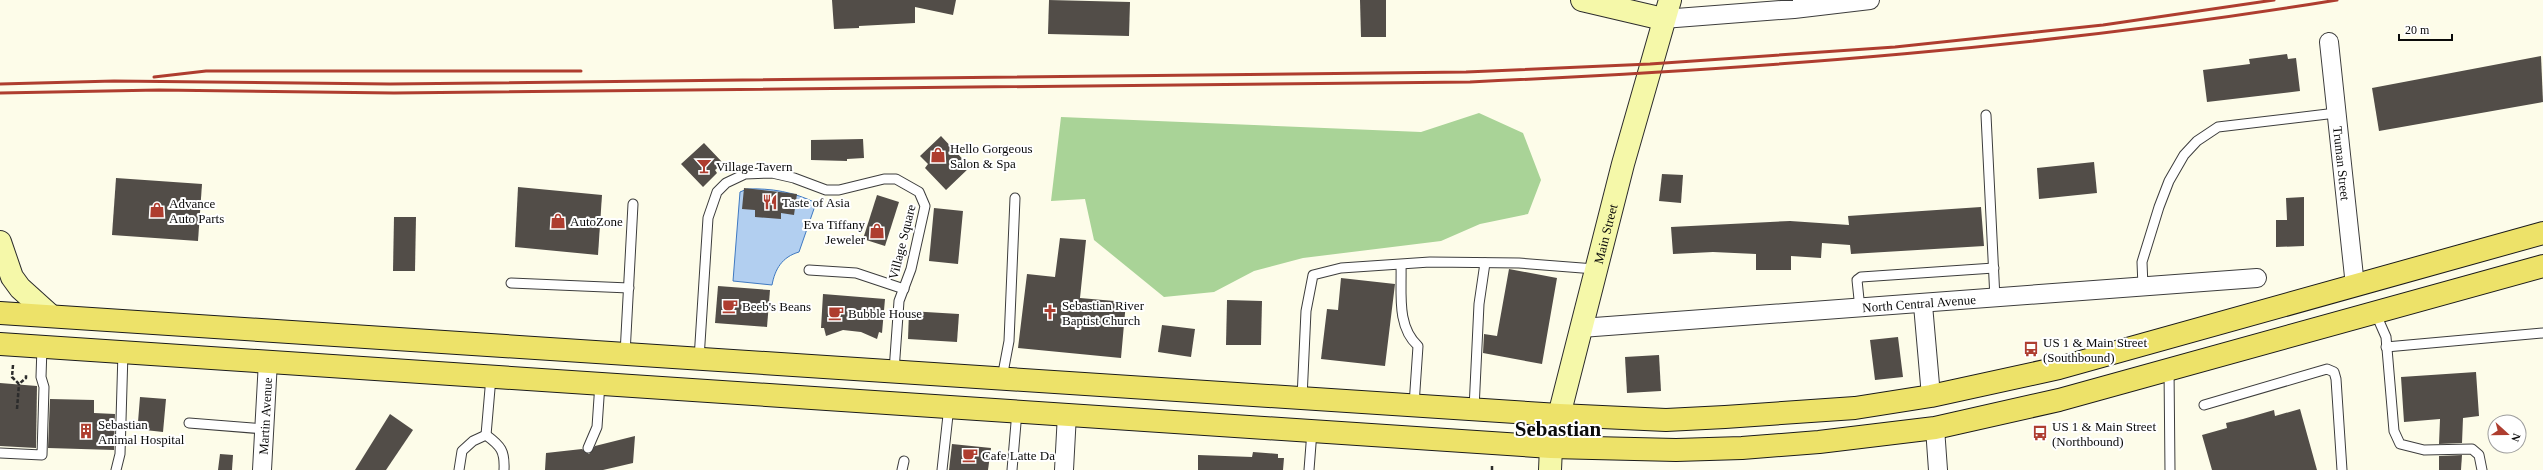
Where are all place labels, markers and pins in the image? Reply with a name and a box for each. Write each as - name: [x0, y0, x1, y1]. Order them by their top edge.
- place label: Hello Gorgeous Salon & Spa: [950, 141, 1032, 171]
- shop icon: Hello Gorgeous Salon & Spa: [929, 146, 947, 164]
- bar icon: Village Tavern: [695, 157, 713, 175]
- place label: Village Tavern: [716, 159, 793, 174]
- restaurant icon: Taste of Asia: [761, 193, 779, 211]
- place label: Taste of Asia: [782, 195, 850, 210]
- place label: Advance Auto Parts: [169, 196, 224, 226]
- shop icon: Advance Auto Parts: [148, 201, 166, 219]
- shop icon: AutoZone: [549, 212, 567, 230]
- place label: AutoZone: [570, 214, 623, 229]
- place label: Eva Tiffany Jeweler: [803, 217, 866, 247]
- shop icon: Eva Tiffany Jeweler: [868, 222, 886, 240]
- cafe icon: Beeb's Beans: [721, 297, 739, 315]
- place label: Sebastian River Baptist Church: [1062, 298, 1145, 328]
- place label: Beeb's Beans: [742, 299, 811, 314]
- church icon: Sebastian River Baptist Church: [1041, 303, 1059, 321]
- cafe icon: Bubble House: [827, 304, 845, 322]
- place label: Bubble House: [848, 306, 922, 321]
- place label: US 1 & Main Street (Southbound): [2043, 335, 2147, 365]
- bus stop icon: US 1 & Main Street (Southbound): [2022, 340, 2040, 358]
- place label: Sebastian Animal Hospital: [98, 417, 185, 447]
- place label: US 1 & Main Street (Northbound): [2052, 419, 2156, 449]
- building icon: Sebastian Animal Hospital: [77, 422, 95, 440]
- bus stop icon: US 1 & Main Street (Northbound): [2031, 424, 2049, 442]
- cafe icon: Cafe Latte Da: [961, 446, 979, 464]
- place label: Cafe Latte Da: [982, 448, 1055, 463]

